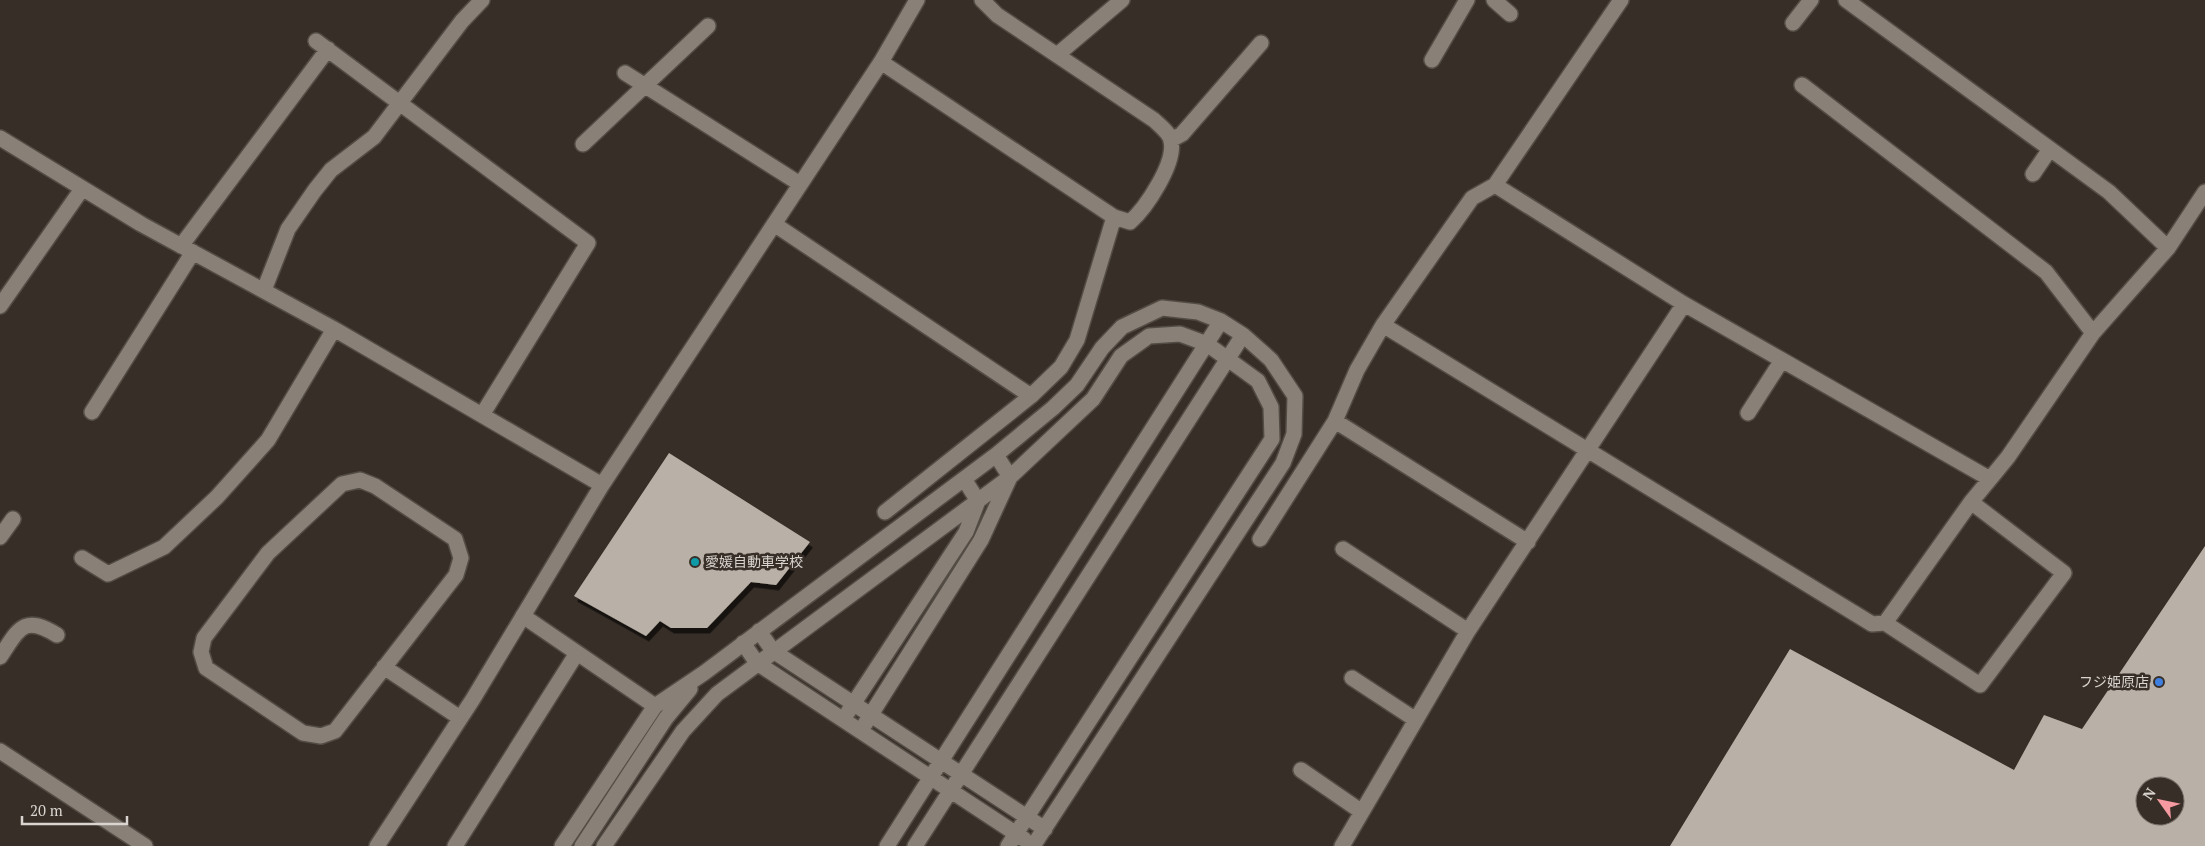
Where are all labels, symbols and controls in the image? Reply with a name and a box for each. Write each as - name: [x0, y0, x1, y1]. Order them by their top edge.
- place label: 愛媛自動車学校: [705, 552, 803, 571]
- marker: 愛媛自動車学校: [689, 556, 701, 568]
- place label: フジ姫原店: [2079, 672, 2149, 691]
- marker: フジ姫原店: [2153, 676, 2165, 688]
- north arrow: [2135, 776, 2185, 826]
- text: N: [2138, 784, 2160, 803]
- scale bar: [22, 794, 128, 826]
- text: 20 m: [30, 800, 63, 820]

